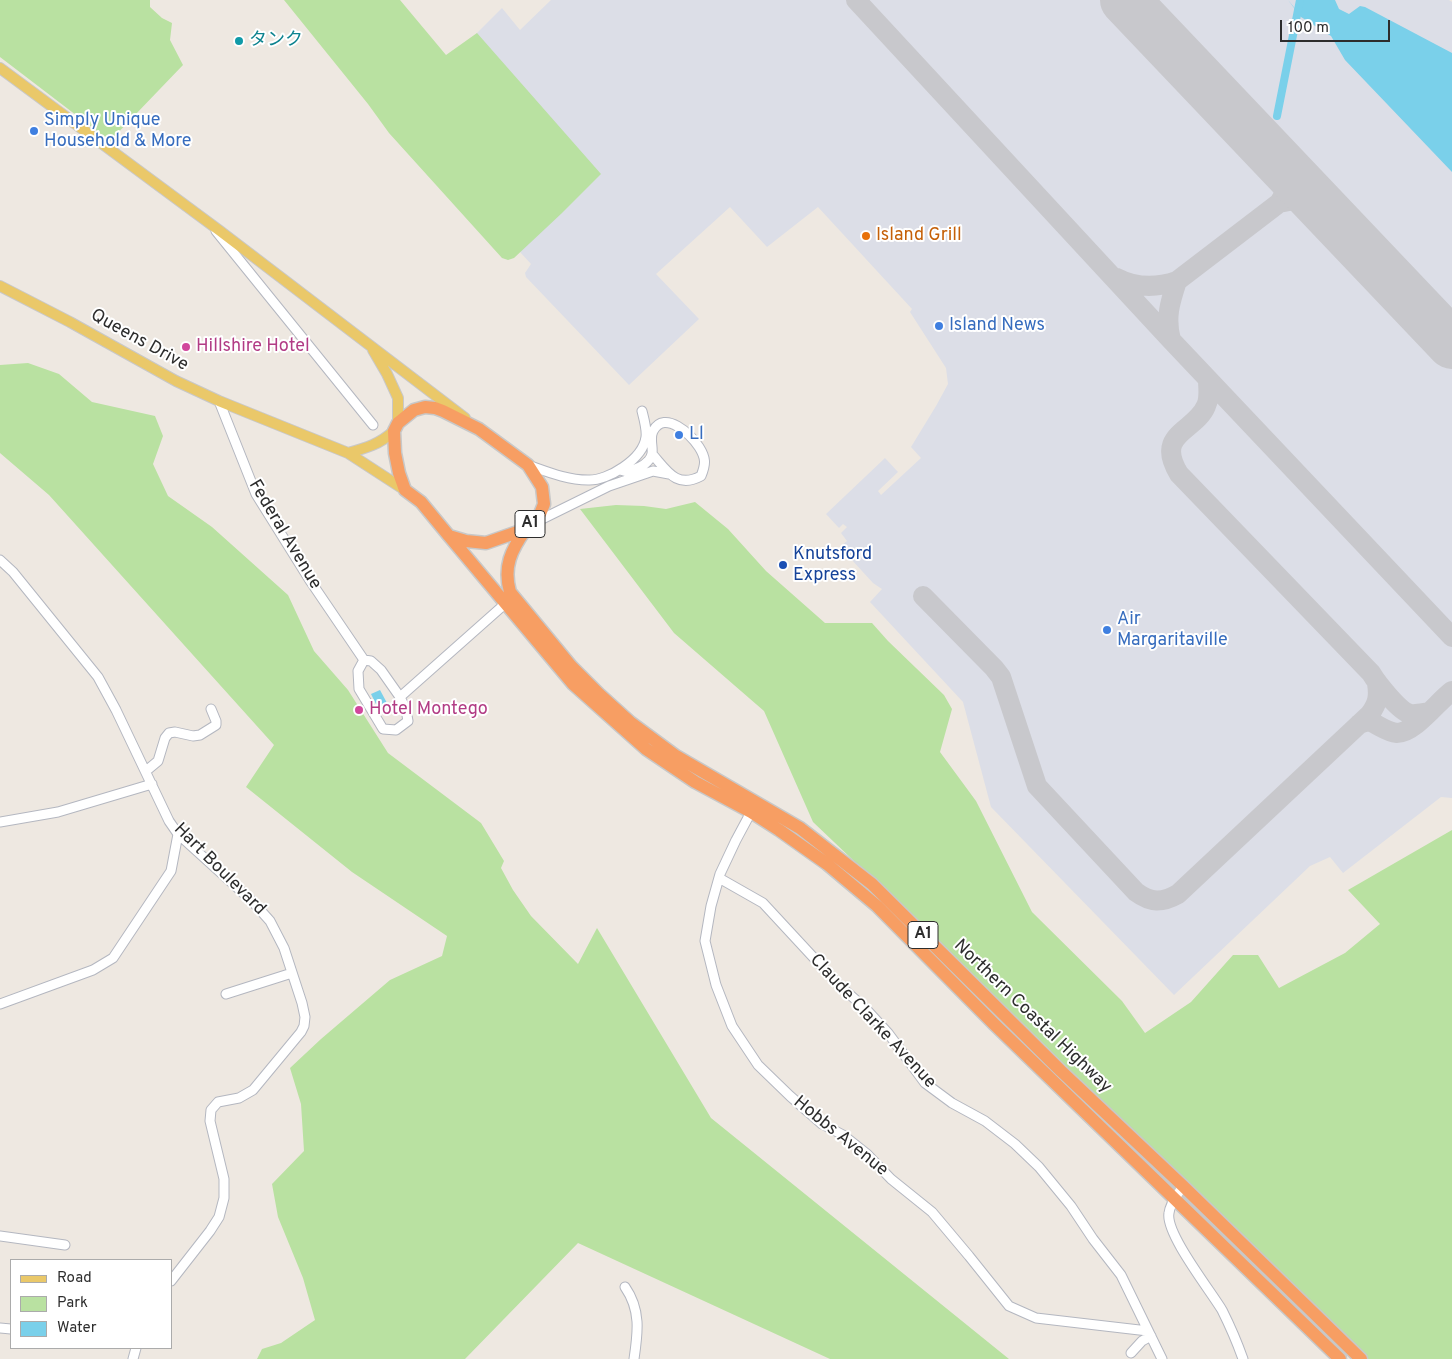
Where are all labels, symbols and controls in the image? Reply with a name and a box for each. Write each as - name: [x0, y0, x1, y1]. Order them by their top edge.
- scale bar: [1282, 10, 1392, 42]
- text: 100 m: [1288, 19, 1329, 38]
- place label: タンク: [249, 30, 303, 52]
- marker: タンク: [233, 35, 245, 47]
- place label: Simply Unique Household & More: [44, 110, 191, 152]
- marker: Simply Unique Household & More: [28, 125, 40, 137]
- place label: Island Grill: [876, 225, 962, 247]
- marker: Island Grill: [860, 230, 872, 242]
- street label: Queens Drive: [86, 305, 192, 377]
- place label: Island News: [949, 315, 1045, 337]
- marker: Island News: [933, 320, 945, 332]
- place label: Hillshire Hotel: [196, 336, 310, 358]
- marker: Hillshire Hotel: [180, 341, 192, 353]
- place label: Ll: [689, 424, 704, 446]
- marker: Ll: [673, 429, 685, 441]
- street label: Federal Avenue: [243, 476, 325, 594]
- road number: A1: [515, 510, 545, 538]
- place label: Knutsford Express: [793, 544, 872, 586]
- marker: Knutsford Express: [777, 559, 789, 571]
- place label: Air Margaritaville: [1117, 609, 1228, 652]
- marker: Air Margaritaville: [1101, 624, 1113, 636]
- place label: Hotel Montego: [369, 699, 488, 721]
- marker: Hotel Montego: [353, 704, 365, 716]
- street label: Hart Boulevard: [168, 819, 270, 921]
- road number: A1: [908, 922, 938, 948]
- street label: Northern Coastal Highway: [948, 936, 1116, 1098]
- street label: Claude Clarke Avenue: [804, 950, 940, 1094]
- street label: Hobbs Avenue: [788, 1092, 892, 1182]
- legend: [10, 1259, 172, 1349]
- text: Road: [57, 1269, 92, 1288]
- text: Park: [57, 1294, 88, 1313]
- text: Water: [57, 1319, 96, 1338]

